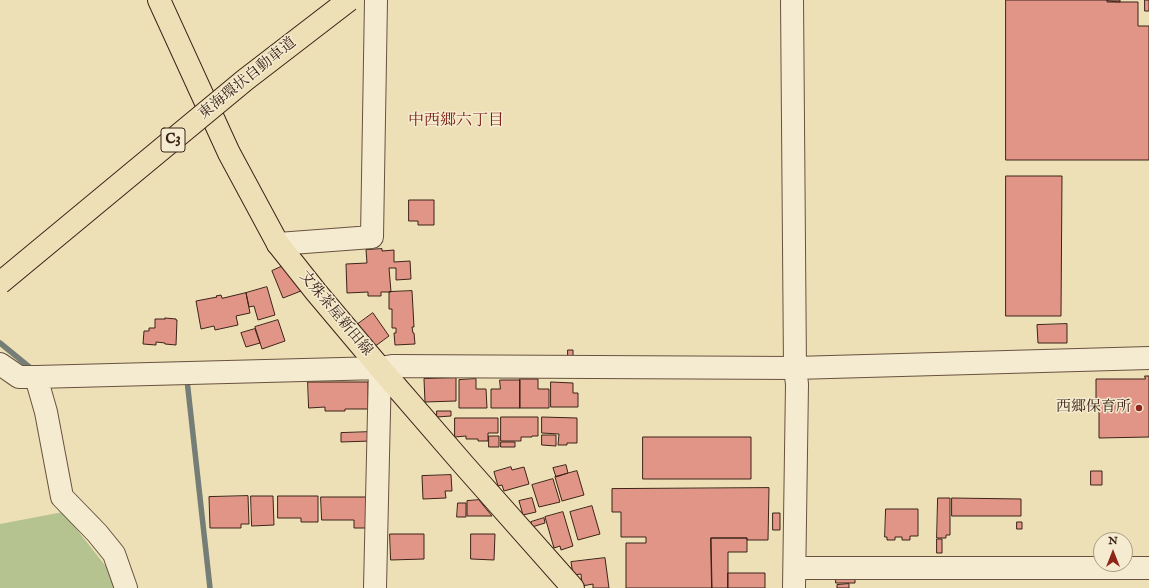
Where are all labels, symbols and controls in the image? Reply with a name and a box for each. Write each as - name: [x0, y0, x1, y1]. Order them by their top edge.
- street label: 東海環状自動車道: [196, 34, 300, 124]
- district label: 中西郷六丁目: [408, 112, 504, 132]
- road number: C3: [161, 128, 185, 152]
- street label: 文殊茶屋新田線: [294, 268, 376, 360]
- place label: 西郷保育所: [1056, 399, 1131, 417]
- marker: 西郷保育所: [1134, 403, 1144, 413]
- north arrow: [1093, 532, 1133, 572]
- text: N: [1108, 534, 1118, 548]

